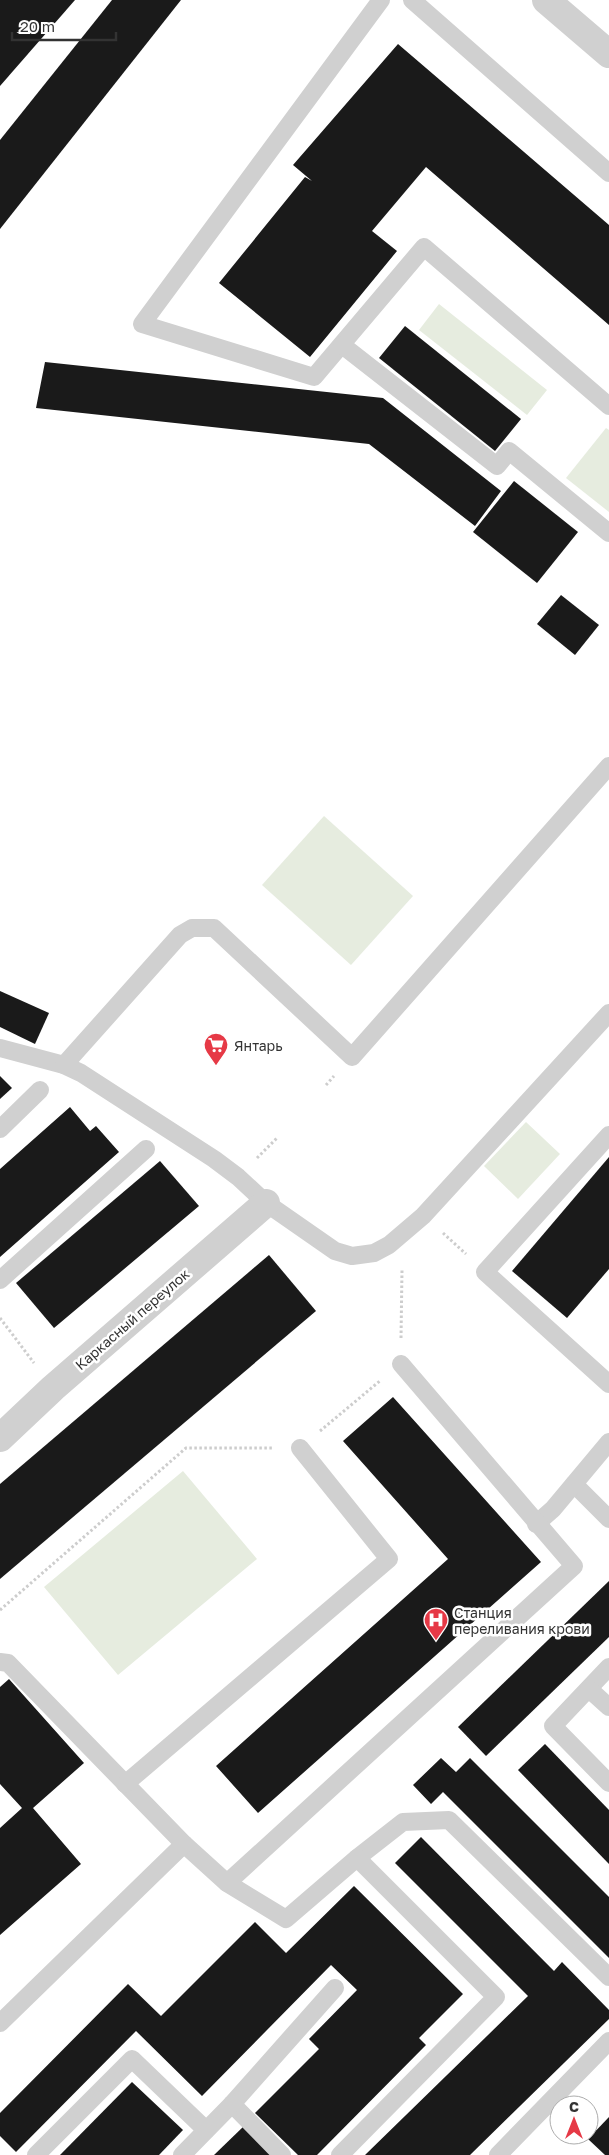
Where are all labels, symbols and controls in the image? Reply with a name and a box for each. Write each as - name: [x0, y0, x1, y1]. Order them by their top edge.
- scale bar: [12, 10, 116, 42]
- text: 20 m: [20, 17, 55, 35]
- supermarket icon: Янтарь: [203, 1032, 229, 1066]
- place label: Янтарь: [234, 1037, 283, 1054]
- street label: Каркасный переулок: [71, 1265, 193, 1373]
- place label: Станция переливания крови: [454, 1604, 590, 1637]
- hospital icon: Станция переливания крови: [423, 1607, 449, 1641]
- north arrow: [549, 2095, 599, 2145]
- text: С: [569, 2098, 579, 2115]

